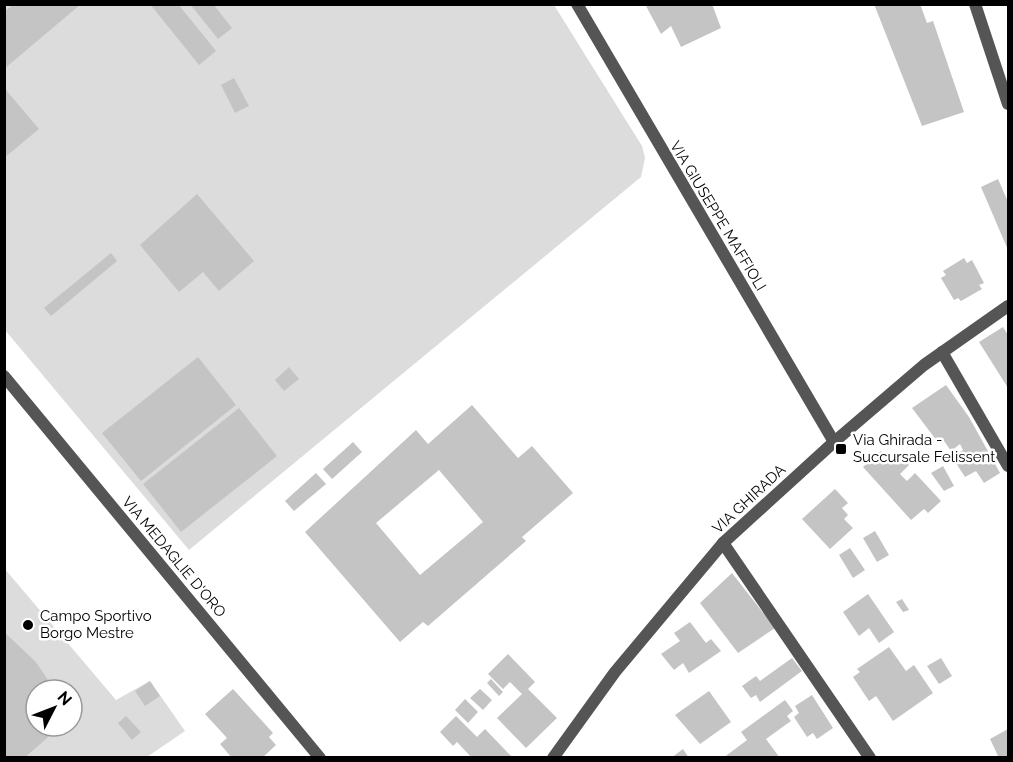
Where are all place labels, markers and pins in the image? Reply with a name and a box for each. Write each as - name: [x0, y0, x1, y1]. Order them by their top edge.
- place label: Via Ghirada - Succursale Felissent: [853, 431, 995, 466]
- marker: Via Ghirada - Succursale Felissent: [834, 442, 848, 456]
- place label: Campo Sportivo Borgo Mestre: [40, 607, 152, 642]
- marker: Campo Sportivo Borgo Mestre: [21, 618, 35, 632]

